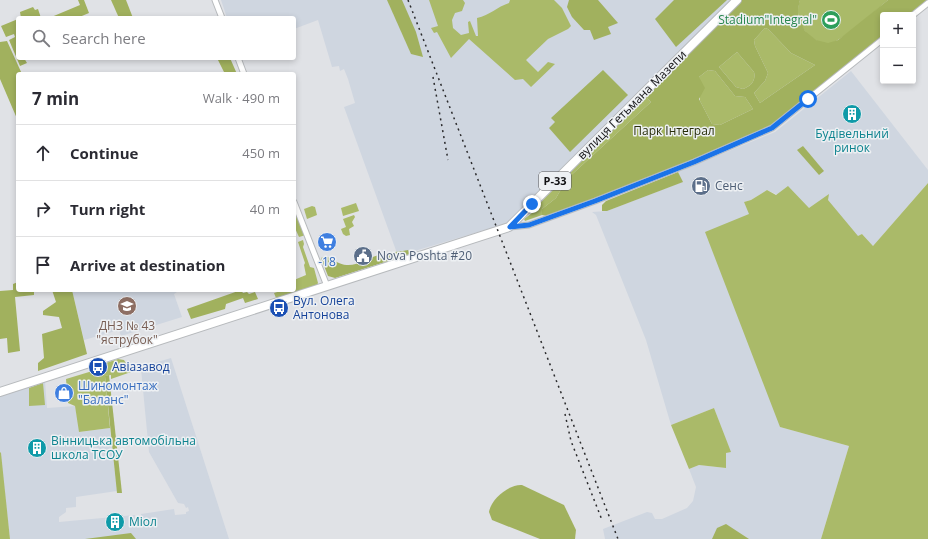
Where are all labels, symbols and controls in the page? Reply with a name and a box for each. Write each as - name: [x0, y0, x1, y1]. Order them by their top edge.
- sports icon: Stadium"Integral": [820, 9, 842, 31]
- place label: Stadium"Integral": [718, 11, 817, 28]
- map controls: [880, 12, 916, 84]
- button: +: [880, 12, 916, 48]
- search box: [16, 16, 296, 60]
- icon: search: [30, 27, 52, 49]
- text: Search here: [62, 28, 146, 48]
- street label: вулиця Гетьмана Мазепи: [573, 46, 690, 163]
- button: −: [880, 48, 916, 84]
- text: 7 min: [32, 87, 79, 110]
- text: Walk · 490 m: [203, 89, 280, 107]
- route start: [799, 90, 817, 108]
- building icon: Будівельний ринок: [841, 103, 863, 125]
- park label: Парк Інтеграл: [633, 122, 715, 139]
- place label: Будівельний ринок: [815, 125, 889, 156]
- icon: ahead: [32, 142, 54, 164]
- text: Continue: [70, 143, 138, 163]
- text: 450 m: [242, 144, 280, 162]
- road number: Р-33: [539, 172, 571, 190]
- fuel station icon: Сенс: [690, 175, 712, 197]
- place label: Сенс: [715, 177, 743, 194]
- route end: [523, 195, 541, 213]
- icon: right: [32, 198, 54, 220]
- text: Turn right: [70, 199, 145, 219]
- text: 40 m: [250, 200, 280, 218]
- supermarket icon: -18: [316, 231, 338, 253]
- public building icon: Nova Poshta #20: [352, 245, 374, 267]
- place label: Nova Poshta #20: [377, 247, 472, 264]
- place label: -18: [318, 253, 336, 270]
- icon: arrive: [32, 254, 54, 276]
- text: Arrive at destination: [70, 255, 225, 275]
- place label: Вул. Олега Антонова: [293, 292, 355, 323]
- school or university icon: ДНЗ № 43 "яструбок": [116, 295, 138, 317]
- bus stop icon: Вул. Олега Антонова: [268, 297, 290, 319]
- place label: ДНЗ № 43 "яструбок": [96, 317, 158, 348]
- bus stop icon: Авіазавод: [87, 356, 109, 378]
- place label: Авіазавод: [112, 358, 170, 375]
- place label: Шиномонтаж "Баланс": [78, 377, 158, 408]
- shop icon: Шиномонтаж "Баланс": [53, 382, 75, 404]
- place label: Вінницька автомобільна школа ТСОУ: [51, 432, 196, 463]
- building icon: Вінницька автомобільна школа ТСОУ: [26, 437, 48, 459]
- building icon: Міол: [104, 511, 126, 533]
- place label: Міол: [129, 513, 157, 530]

